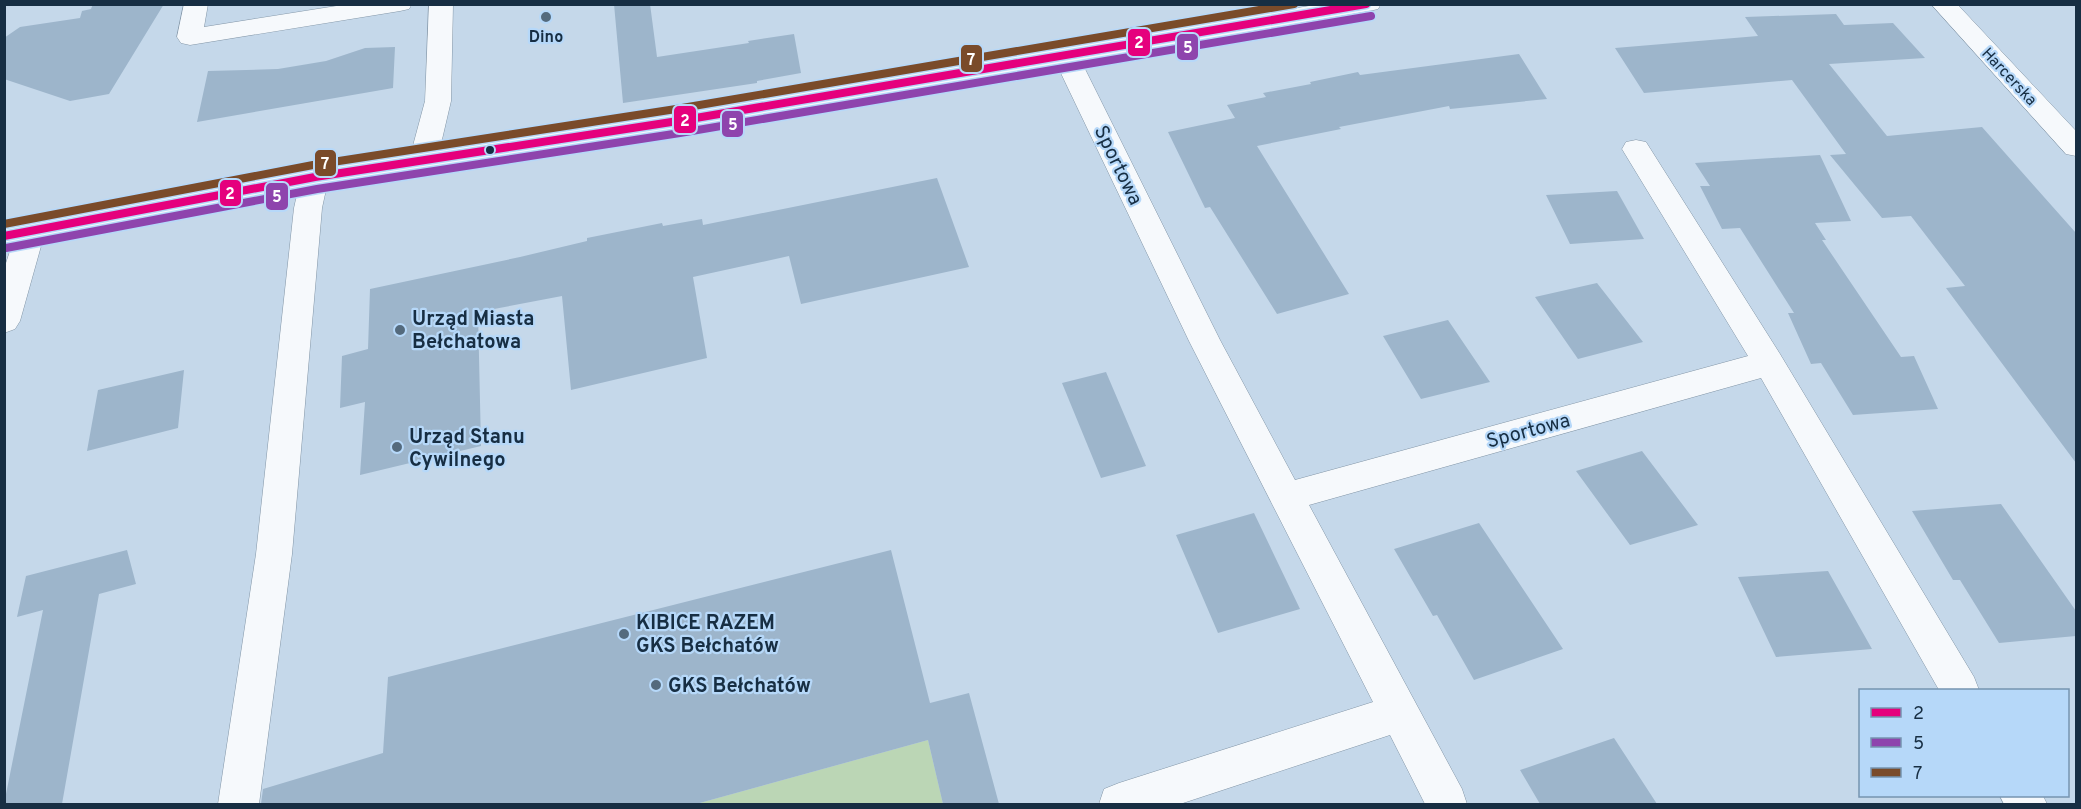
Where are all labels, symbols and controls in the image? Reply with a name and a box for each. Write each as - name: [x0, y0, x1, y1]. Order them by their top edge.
- marker: Dino: [539, 10, 553, 24]
- place label: Dino: [529, 28, 563, 48]
- line badge: 2: [1127, 28, 1151, 57]
- line badge: 5: [1176, 33, 1199, 61]
- text: 2: [1134, 34, 1144, 54]
- text: 5: [1183, 39, 1193, 59]
- line badge: 7: [960, 44, 983, 73]
- street label: Harcerska: [1977, 44, 2040, 111]
- text: 7: [967, 51, 975, 71]
- line badge: 2: [673, 105, 697, 134]
- line badge: 5: [721, 110, 744, 138]
- text: 2: [680, 112, 690, 132]
- text: 5: [728, 116, 738, 136]
- street label: Sportowa: [1087, 122, 1148, 210]
- unlabelled marker: [484, 144, 496, 156]
- line badge: 7: [314, 149, 337, 177]
- text: 7: [321, 155, 329, 175]
- line badge: 2: [219, 179, 242, 207]
- line badge: 5: [265, 182, 289, 211]
- text: 2: [225, 185, 235, 205]
- text: 5: [272, 188, 282, 208]
- place label: Urząd Miasta Bełchatowa: [412, 307, 534, 356]
- marker: Urząd Miasta Bełchatowa: [393, 323, 407, 337]
- street label: Sportowa: [1484, 408, 1573, 456]
- place label: Urząd Stanu Cywilnego: [409, 425, 525, 474]
- marker: Urząd Stanu Cywilnego: [390, 440, 404, 454]
- place label: KIBICE RAZEM GKS Bełchatów: [636, 611, 779, 660]
- marker: KIBICE RAZEM GKS Bełchatów: [617, 627, 631, 641]
- place label: GKS Bełchatów: [668, 674, 811, 700]
- marker: GKS Bełchatów: [649, 678, 663, 692]
- legend: [1859, 689, 2069, 797]
- text: 2: [1913, 703, 1924, 726]
- text: 5: [1913, 733, 1924, 756]
- text: 7: [1913, 763, 1922, 786]

